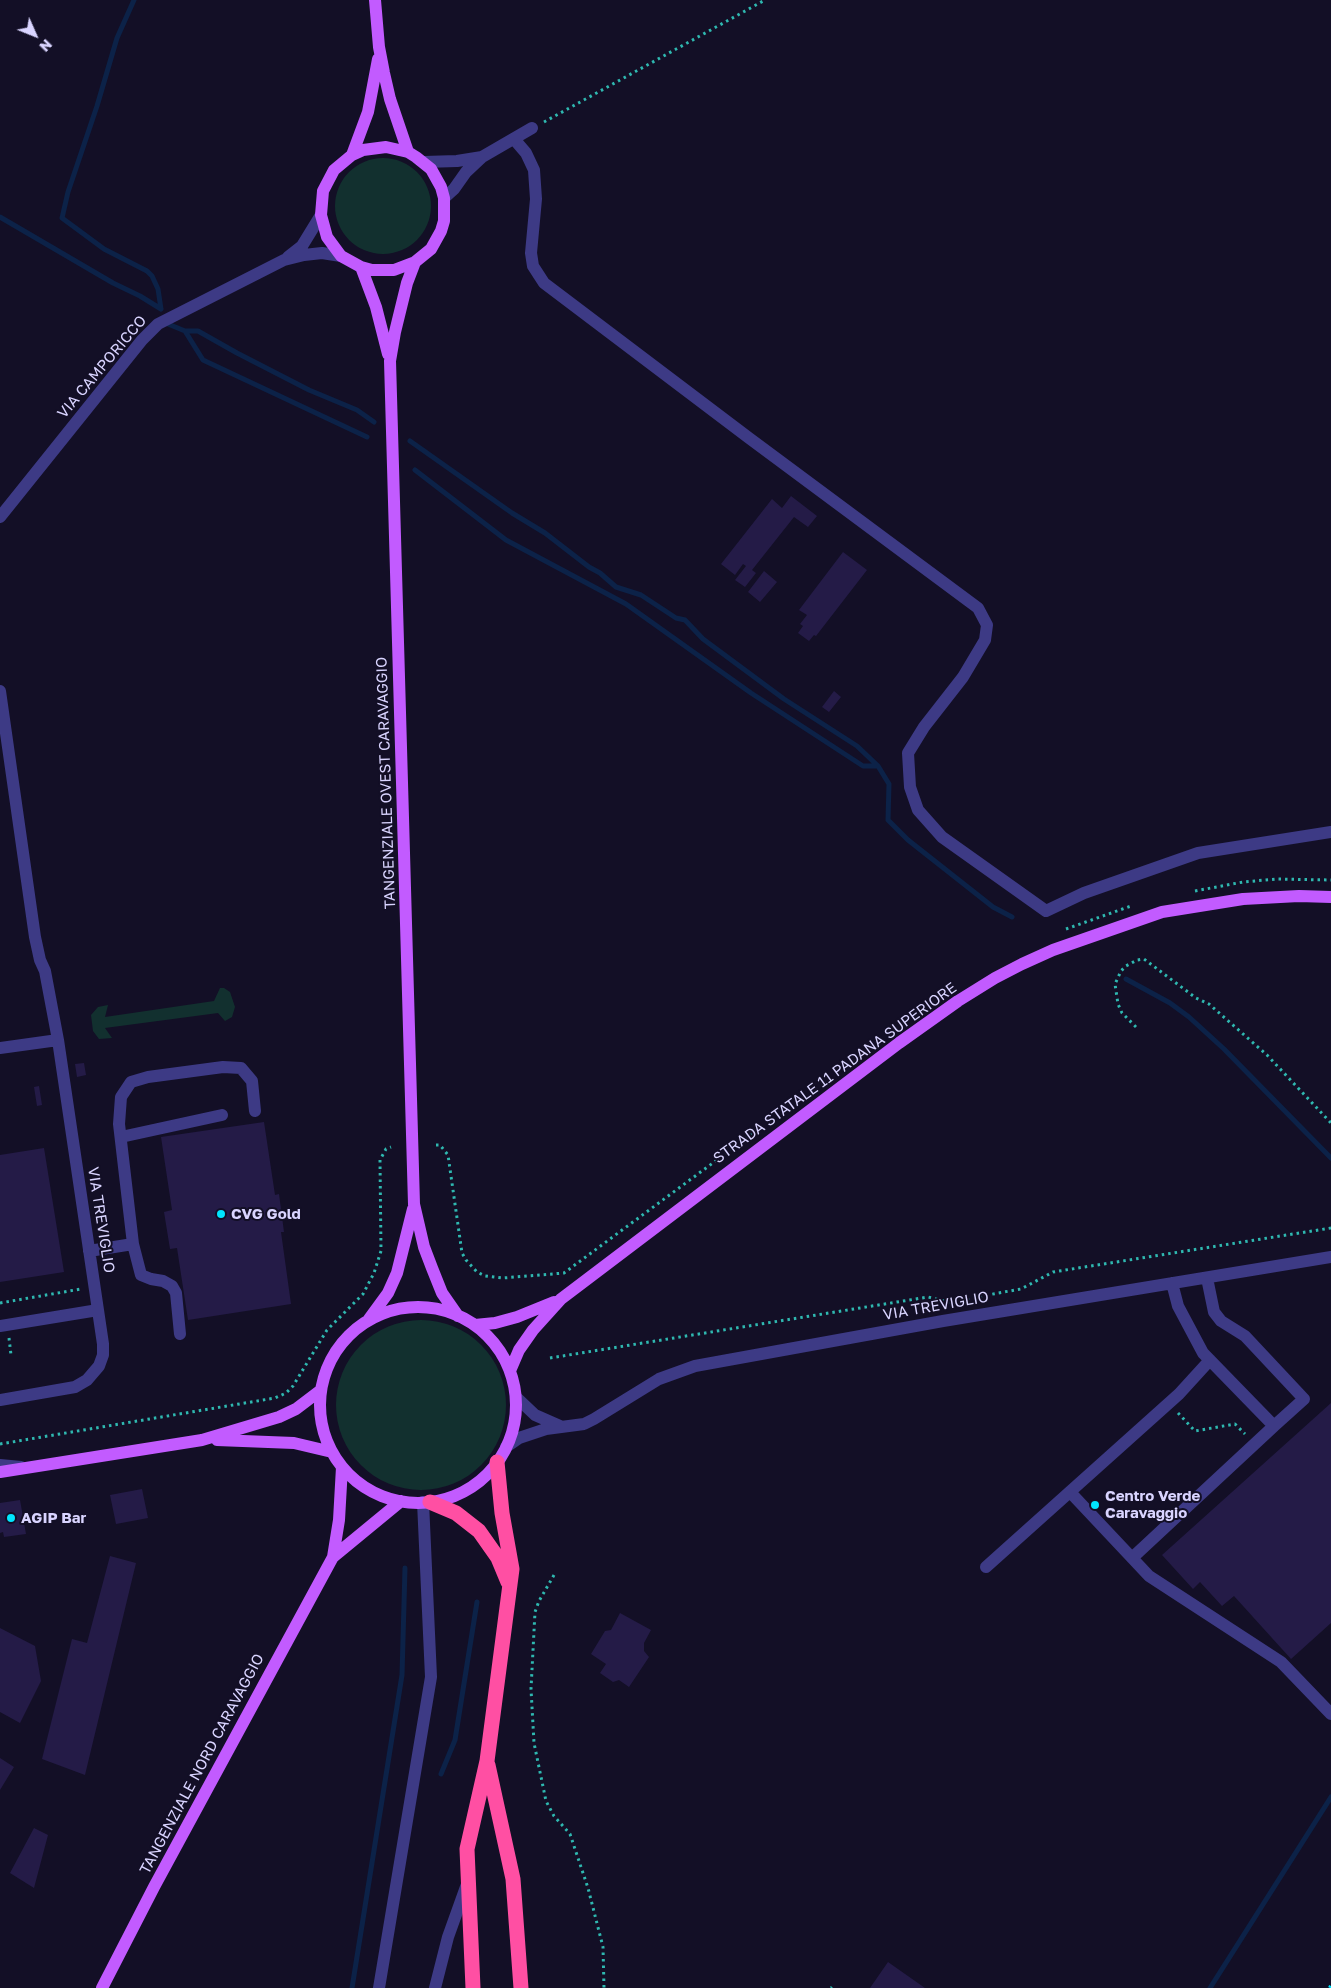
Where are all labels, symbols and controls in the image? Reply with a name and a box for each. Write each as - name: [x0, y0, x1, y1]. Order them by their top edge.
- north arrow: [10, 10, 60, 60]
- text: N: [36, 36, 56, 55]
- street label: VIA CAMPORICCO: [54, 312, 150, 422]
- street label: TANGENZIALE OVEST CARAVAGGIO: [373, 656, 399, 910]
- street label: STRADA STATALE 11 PADANA SUPERIORE: [710, 979, 960, 1167]
- street label: VIA TREVIGLIO: [84, 1166, 118, 1274]
- place label: CVG Gold: [231, 1205, 301, 1223]
- marker: CVG Gold: [215, 1208, 227, 1220]
- street label: VIA TREVIGLIO: [882, 1288, 990, 1324]
- place label: Centro Verde Caravaggio: [1105, 1487, 1200, 1522]
- marker: Centro Verde Caravaggio: [1089, 1499, 1101, 1511]
- place label: AGIP Bar: [21, 1509, 86, 1527]
- marker: AGIP Bar: [5, 1512, 17, 1524]
- street label: TANGENZIALE NORD CARAVAGGIO: [136, 1651, 268, 1877]

